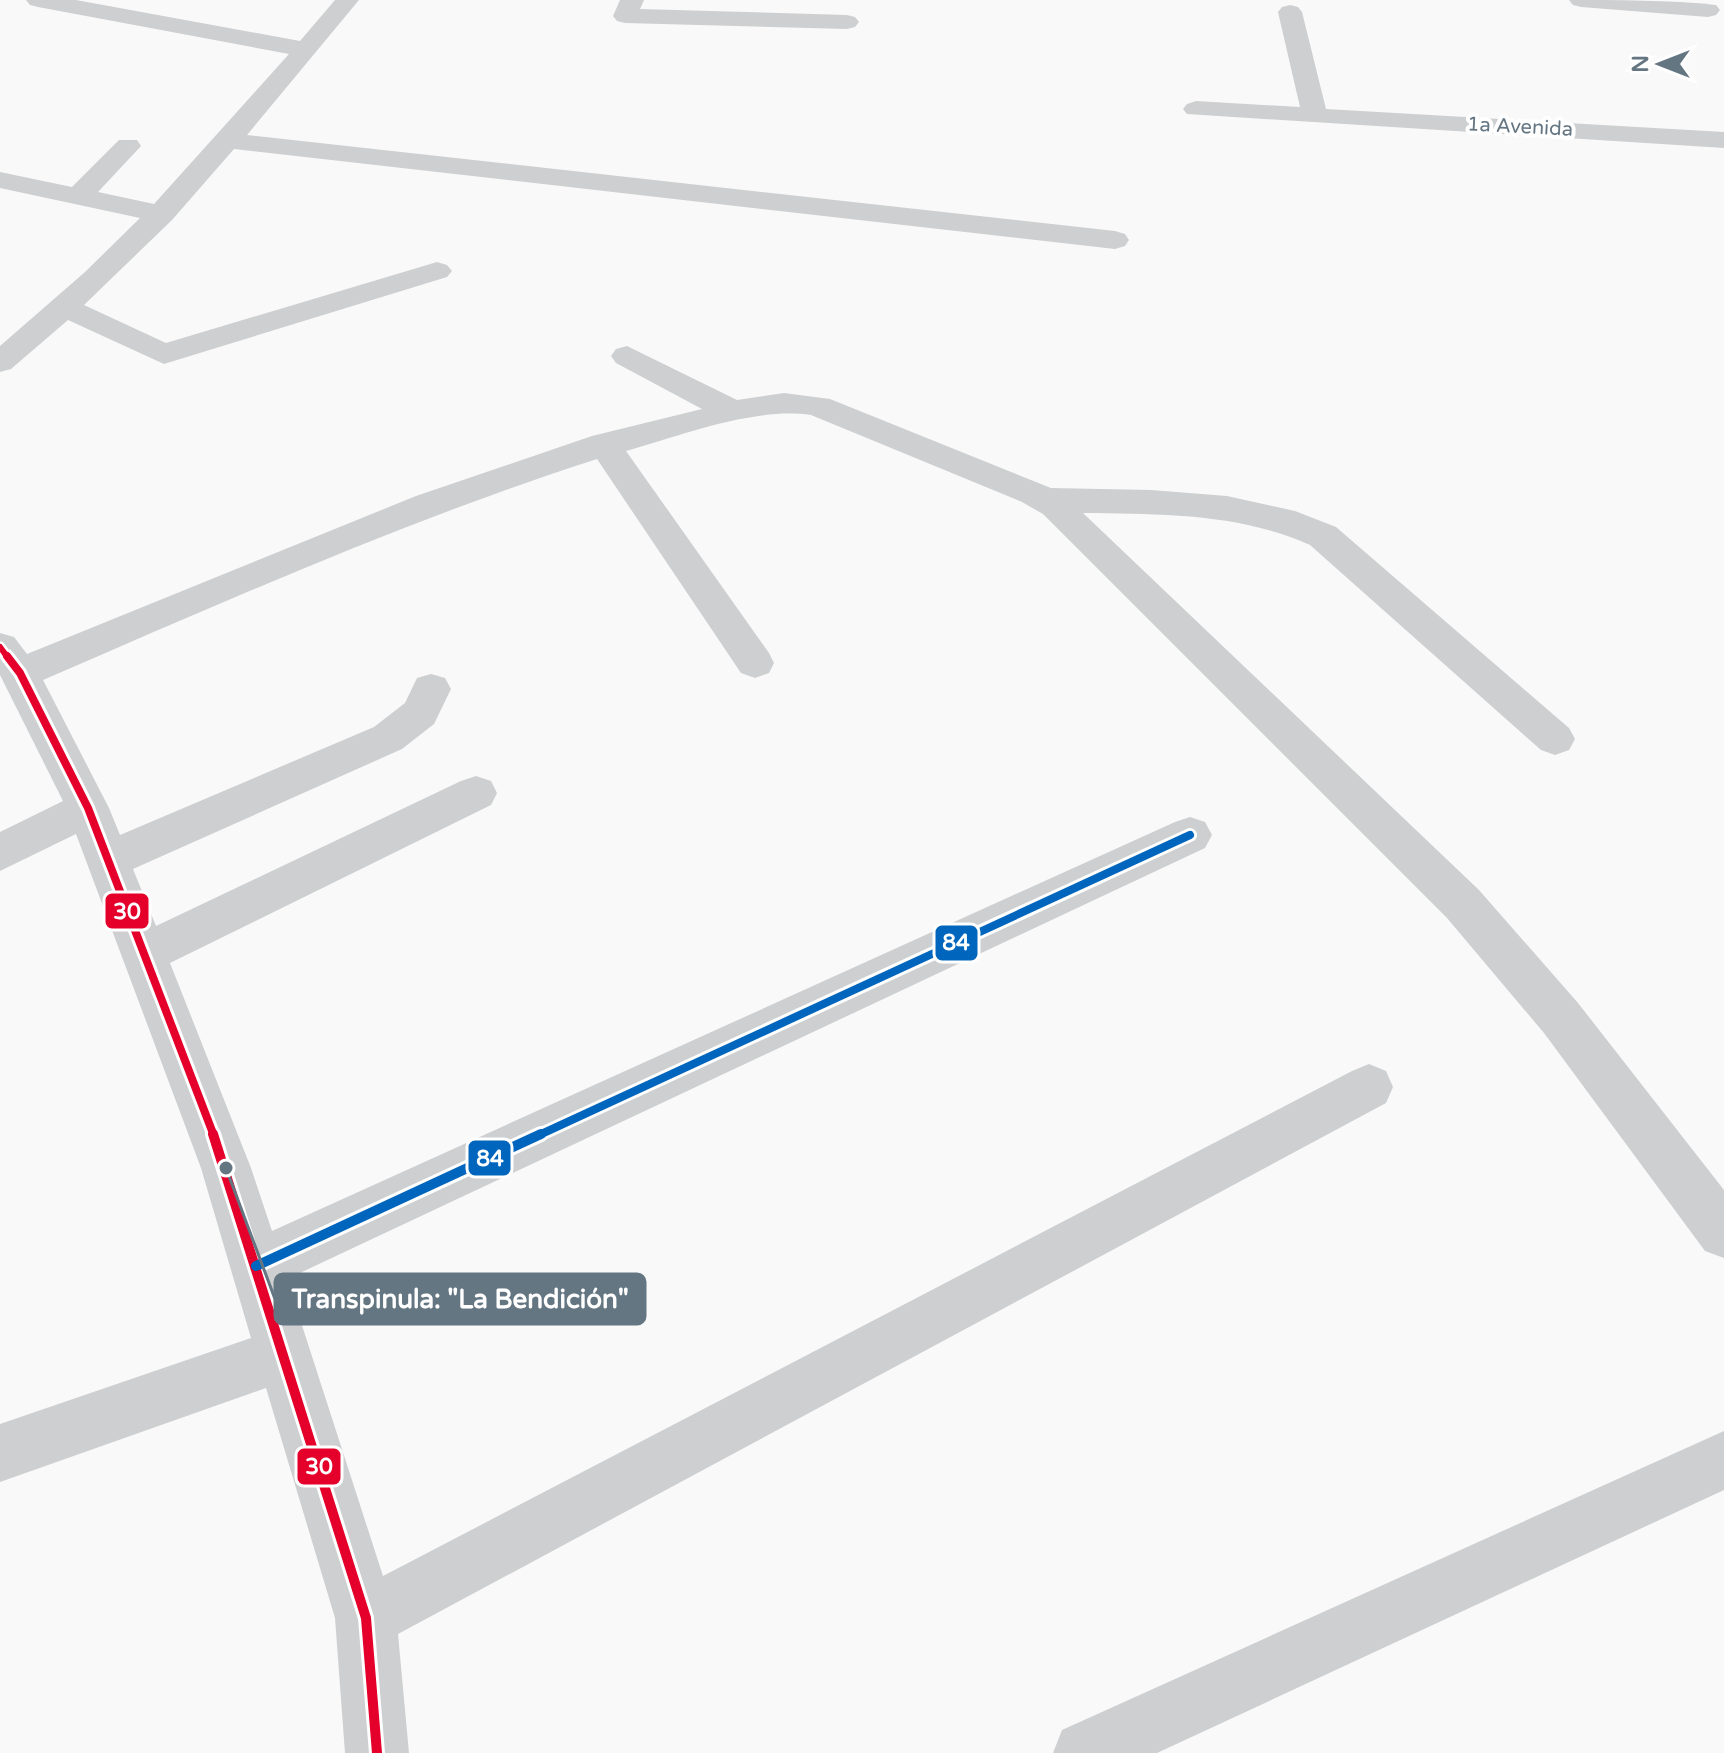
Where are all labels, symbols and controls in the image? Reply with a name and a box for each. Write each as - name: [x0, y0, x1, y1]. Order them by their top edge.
- north arrow: [1620, 24, 1700, 104]
- text: N: [1628, 55, 1654, 73]
- street label: 1a Avenida: [1466, 112, 1574, 142]
- line badge: 30: [104, 892, 150, 930]
- text: 30: [113, 899, 141, 925]
- line badge: 84: [934, 924, 979, 962]
- text: 84: [942, 930, 970, 956]
- line badge: 84: [467, 1139, 512, 1177]
- text: 84: [476, 1146, 504, 1172]
- callout: Transpinula: "La Bendición": [275, 1274, 645, 1324]
- text: Transpinula: "La Bendición": [290, 1284, 629, 1315]
- line badge: 30: [296, 1447, 342, 1486]
- text: 30: [305, 1454, 333, 1480]

